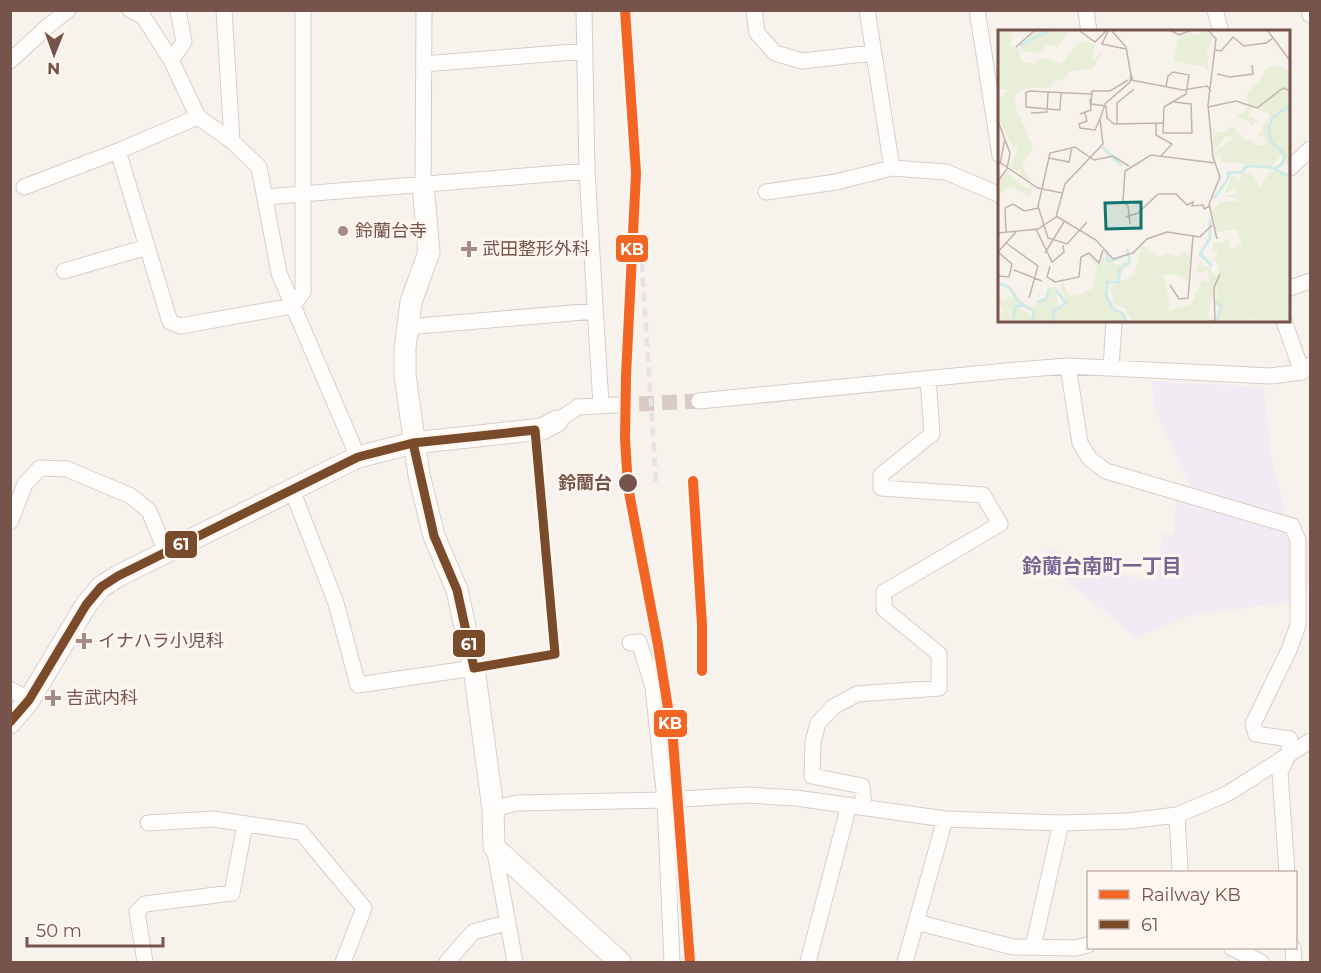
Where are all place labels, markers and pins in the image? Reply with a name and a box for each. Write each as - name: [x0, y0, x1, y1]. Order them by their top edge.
- place label: 鈴蘭台寺: [355, 220, 427, 242]
- marker: 鈴蘭台寺: [336, 224, 350, 238]
- place label: 武田整形外科: [482, 238, 590, 260]
- marker: 武田整形外科: [460, 240, 478, 258]
- place label: 鈴蘭台: [558, 472, 612, 494]
- marker: 鈴蘭台: [617, 472, 639, 494]
- place label: イナハラ小児科: [98, 630, 224, 652]
- marker: イナハラ小児科: [75, 632, 93, 650]
- place label: 吉武内科: [66, 687, 138, 709]
- marker: 吉武内科: [44, 689, 62, 707]

